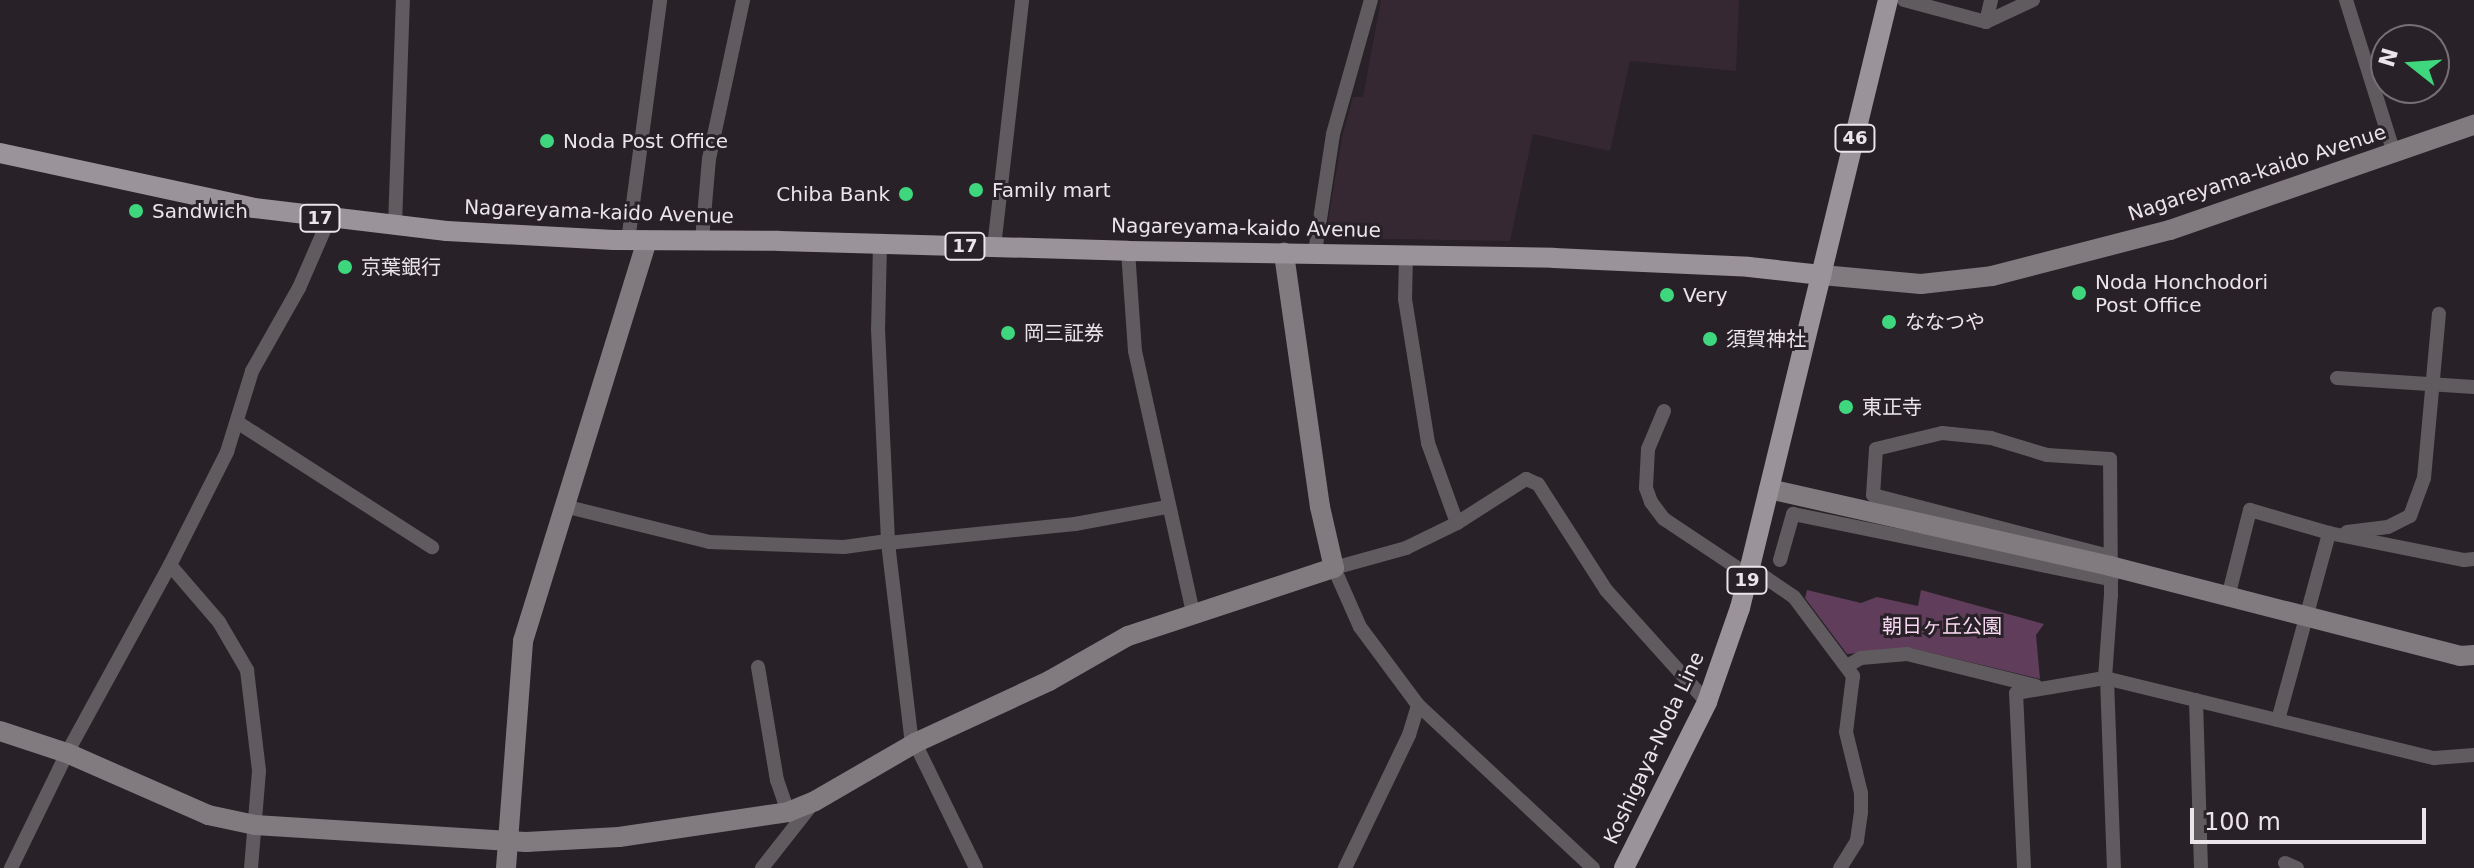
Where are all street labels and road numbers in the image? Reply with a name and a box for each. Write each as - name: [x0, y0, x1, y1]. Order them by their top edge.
- street label: Nagareyama-kaido Avenue: [2125, 120, 2389, 226]
- road number: 46: [1833, 124, 1877, 152]
- street label: Nagareyama-kaido Avenue: [464, 195, 734, 229]
- road number: 17: [298, 204, 342, 232]
- street label: Nagareyama-kaido Avenue: [1111, 214, 1381, 242]
- road number: 17: [943, 232, 987, 260]
- road number: 19: [1725, 566, 1769, 594]
- street label: Koshigaya-Noda Line: [1599, 648, 1709, 848]

